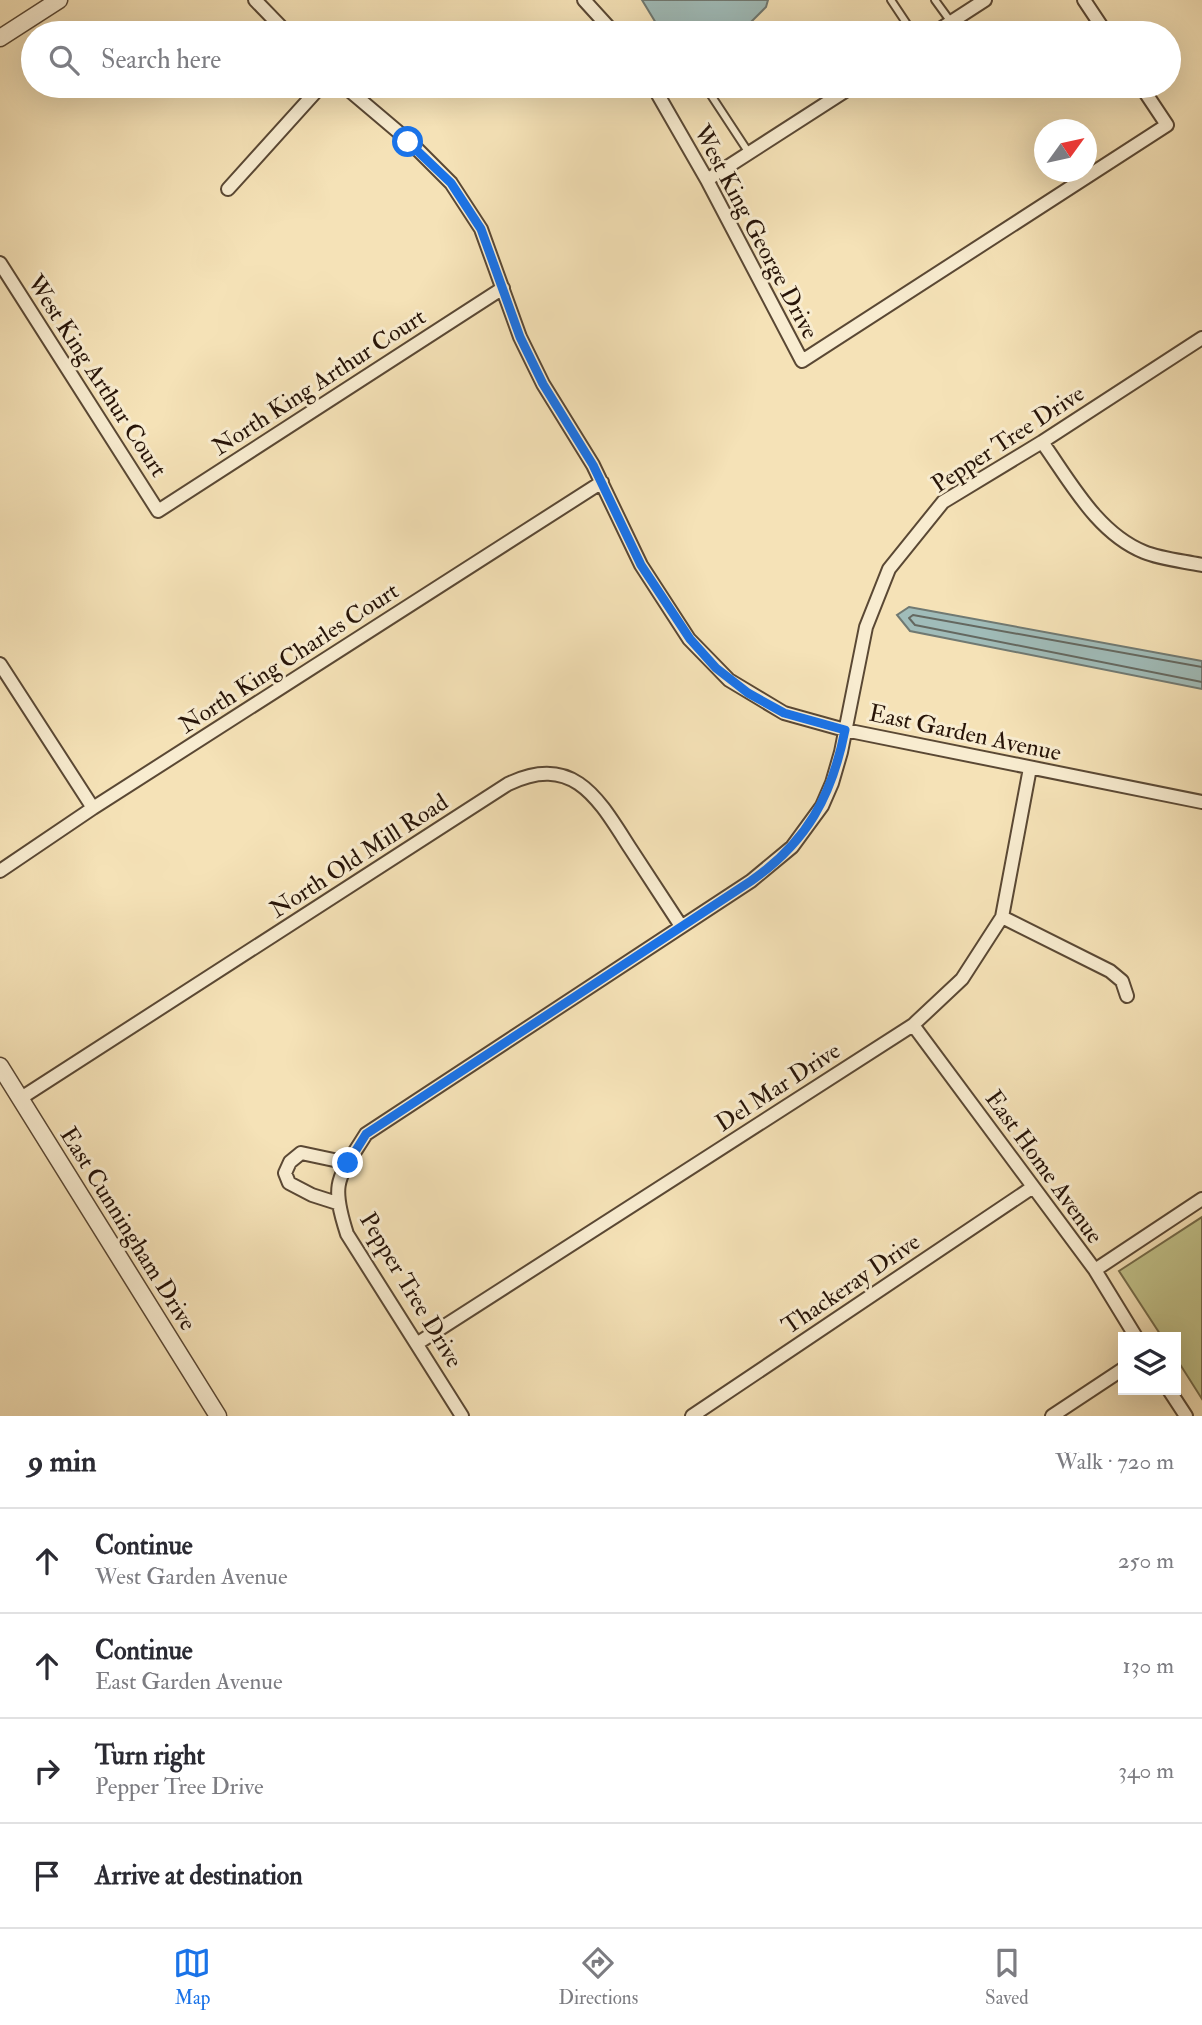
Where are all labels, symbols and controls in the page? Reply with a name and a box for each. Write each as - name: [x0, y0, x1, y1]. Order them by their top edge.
- search box: [21, 21, 1181, 98]
- icon: search: [45, 41, 83, 79]
- text: Search here: [101, 44, 221, 76]
- street label: West King George Drive: [686, 119, 826, 344]
- north arrow: [1034, 119, 1097, 182]
- route start: [392, 126, 423, 157]
- street label: West King Arthur Court: [20, 268, 174, 483]
- street label: North King Arthur Court: [206, 301, 432, 463]
- street label: Pepper Tree Drive: [926, 378, 1090, 500]
- street label: North King Charles Court: [173, 575, 405, 741]
- street label: East Garden Avenue: [866, 697, 1064, 769]
- street label: North Old Mill Road: [264, 787, 454, 925]
- street label: Del Mar Drive: [710, 1035, 846, 1139]
- street label: East Home Avenue: [978, 1084, 1110, 1250]
- street label: East Cunningham Drive: [53, 1121, 203, 1337]
- route end: [332, 1147, 363, 1178]
- street label: Pepper Tree Drive: [352, 1207, 470, 1373]
- street label: Thackeray Drive: [776, 1226, 926, 1342]
- map controls: [1118, 1332, 1181, 1395]
- button: layers: [1118, 1332, 1181, 1395]
- text: 9 min: [28, 1443, 96, 1480]
- text: Walk · 720 m: [1055, 1447, 1174, 1476]
- text: Continue: [95, 1530, 193, 1562]
- icon: ahead: [28, 1542, 66, 1580]
- text: 250 m: [1118, 1546, 1174, 1575]
- text: West Garden Avenue: [95, 1562, 288, 1591]
- text: Continue: [95, 1635, 193, 1667]
- icon: ahead: [28, 1647, 66, 1685]
- text: 130 m: [1122, 1651, 1174, 1680]
- text: East Garden Avenue: [95, 1667, 283, 1696]
- text: Turn right: [95, 1740, 205, 1772]
- icon: right: [28, 1752, 66, 1790]
- text: 340 m: [1118, 1756, 1174, 1785]
- text: Pepper Tree Drive: [95, 1772, 264, 1801]
- icon: arrive: [28, 1857, 66, 1895]
- text: Arrive at destination: [95, 1860, 303, 1892]
- tab: Map: [173, 1944, 211, 2010]
- tab: Directions: [558, 1944, 638, 2010]
- tab: Saved: [985, 1944, 1029, 2010]

